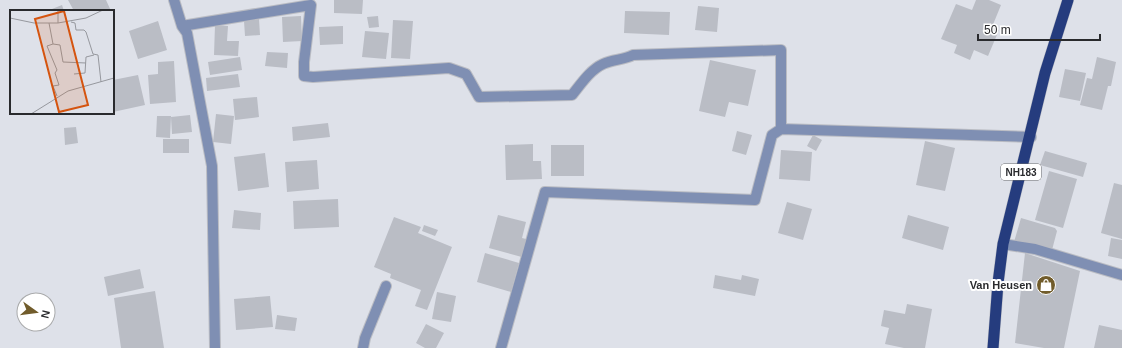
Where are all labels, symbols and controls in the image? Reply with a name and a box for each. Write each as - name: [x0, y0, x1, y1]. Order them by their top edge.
- inset map: [10, 10, 114, 114]
- scale bar: [978, 16, 1100, 42]
- text: 50 m: [984, 23, 1011, 37]
- road number: NH183: [1001, 164, 1041, 180]
- shop icon: Van Heusen: [1035, 274, 1057, 296]
- place label: Van Heusen: [970, 279, 1032, 291]
- north arrow: [16, 292, 56, 332]
- text: N: [39, 309, 52, 320]

